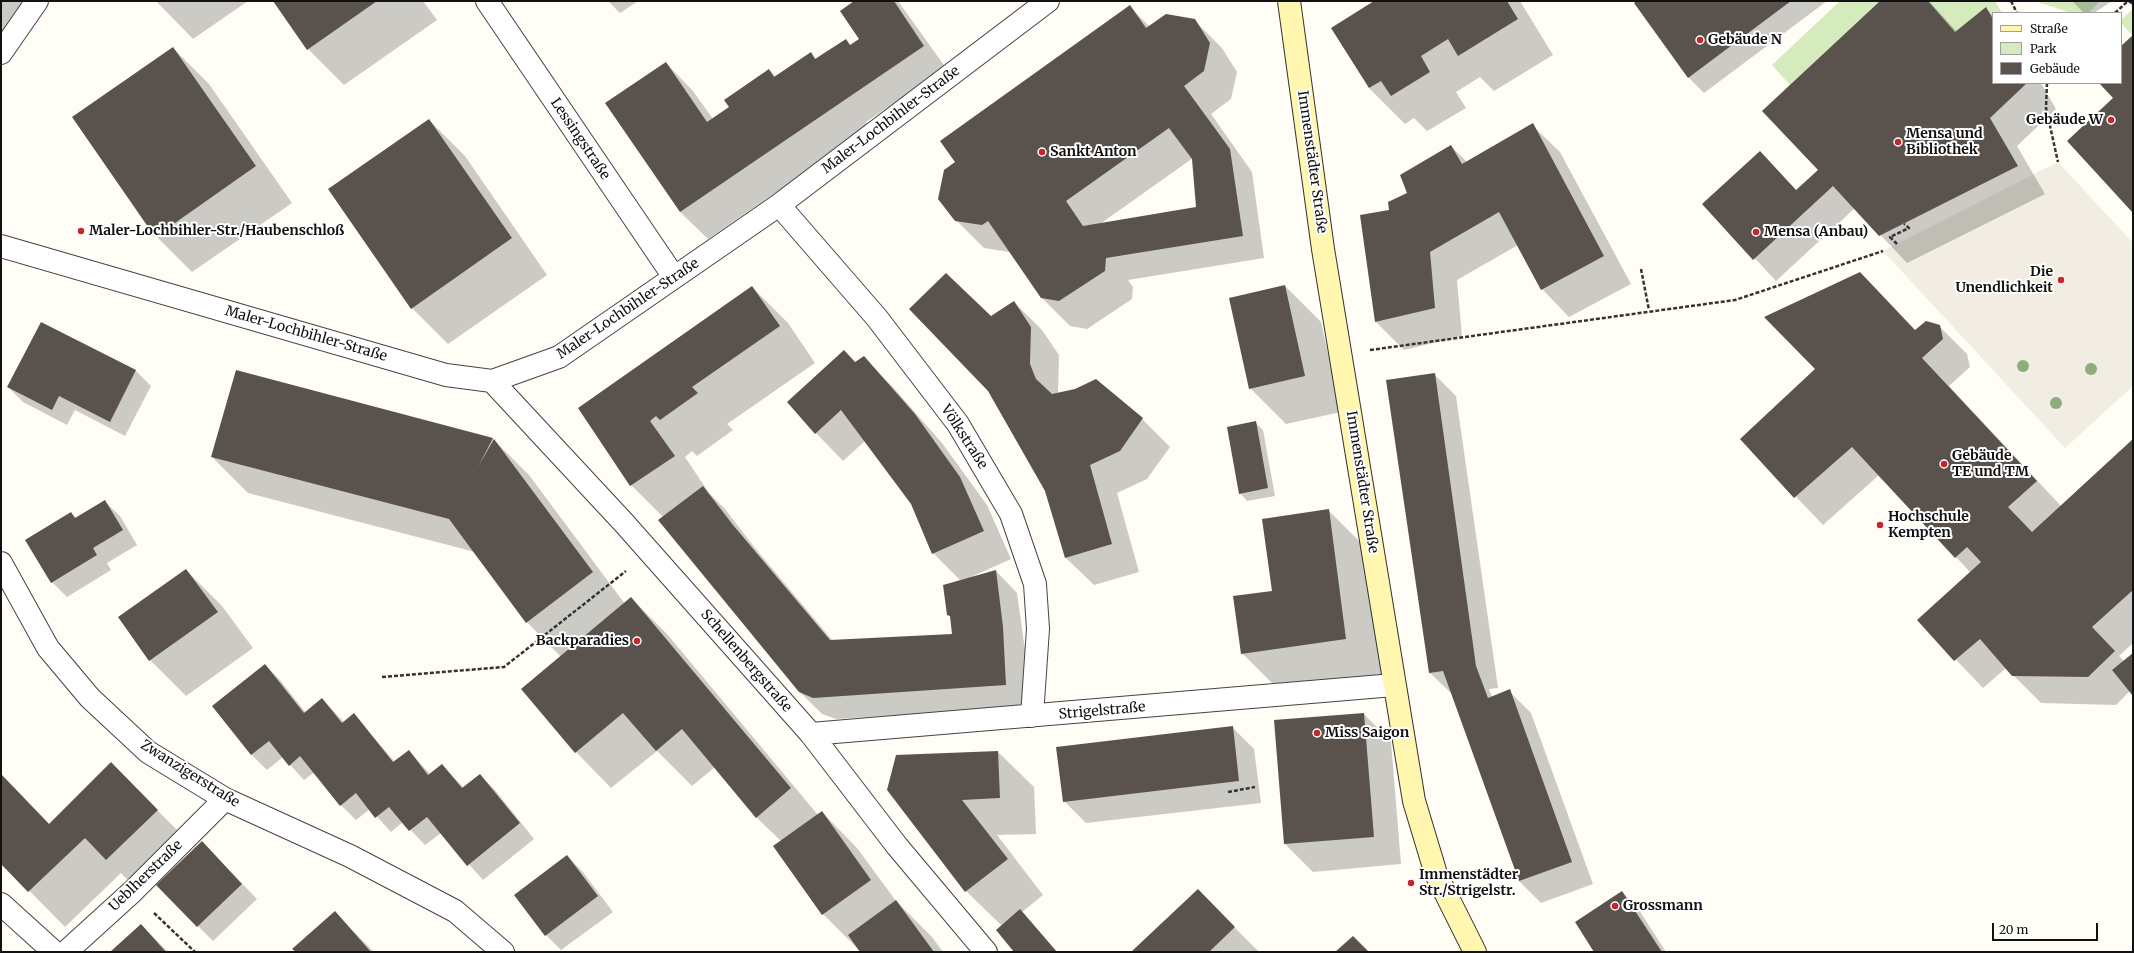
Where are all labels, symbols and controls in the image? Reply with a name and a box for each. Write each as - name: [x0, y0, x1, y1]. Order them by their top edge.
- legend: [1992, 12, 2122, 84]
- text: Straße: [2030, 21, 2068, 36]
- place label: Gebäude N: [1708, 32, 1782, 48]
- marker: Gebäude N: [1695, 35, 1705, 45]
- text: Park: [2030, 41, 2057, 56]
- text: Gebäude: [2030, 61, 2080, 76]
- street label: Maler-Lochbihler-Straße: [819, 63, 963, 177]
- street label: Immenstädter Straße: [1294, 90, 1330, 234]
- street label: Lessingstraße: [547, 95, 613, 183]
- place label: Gebäude W: [2026, 112, 2103, 128]
- marker: Gebäude W: [2106, 115, 2116, 125]
- place label: Mensa und Bibliothek: [1906, 126, 1983, 158]
- marker: Mensa und Bibliothek: [1893, 137, 1903, 147]
- place label: Sankt Anton: [1050, 144, 1137, 160]
- marker: Sankt Anton: [1037, 147, 1047, 157]
- place label: Maler-Lochbihler-Str./Haubenschloß: [89, 223, 344, 239]
- place label: Mensa (Anbau): [1764, 224, 1868, 240]
- marker: Maler-Lochbihler-Str./Haubenschloß: [76, 226, 86, 236]
- marker: Mensa (Anbau): [1751, 227, 1761, 237]
- street label: Maler-Lochbihler-Straße: [554, 255, 702, 363]
- place label: Die Unendlichkeit: [1955, 264, 2053, 296]
- marker: Die Unendlichkeit: [2056, 275, 2066, 285]
- street label: Maler-Lochbihler-Straße: [223, 303, 389, 365]
- street label: Völkstraße: [937, 402, 991, 472]
- street label: Immenstädter Straße: [1342, 410, 1382, 554]
- place label: Gebäude TE und TM: [1952, 448, 2029, 480]
- marker: Gebäude TE und TM: [1939, 459, 1949, 469]
- place label: Hochschule Kempten: [1888, 509, 1969, 542]
- marker: Hochschule Kempten: [1875, 520, 1885, 530]
- street label: Schellenbergstraße: [697, 606, 795, 716]
- place label: Backparadies: [536, 633, 629, 649]
- marker: Backparadies: [632, 636, 642, 646]
- street label: Strigelstraße: [1058, 699, 1146, 723]
- place label: Miss Saigon: [1325, 725, 1409, 741]
- marker: Miss Saigon: [1312, 728, 1322, 738]
- street label: Zwanzigerstraße: [137, 737, 243, 811]
- street label: Ueblherstraße: [106, 837, 186, 915]
- place label: Immenstädter Str./Strigelstr.: [1419, 867, 1518, 900]
- marker: Immenstädter Str./Strigelstr.: [1406, 878, 1416, 888]
- place label: Grossmann: [1623, 898, 1703, 914]
- marker: Grossmann: [1610, 901, 1620, 911]
- scale bar: [1994, 915, 2100, 941]
- text: 20 m: [1999, 922, 2028, 937]

